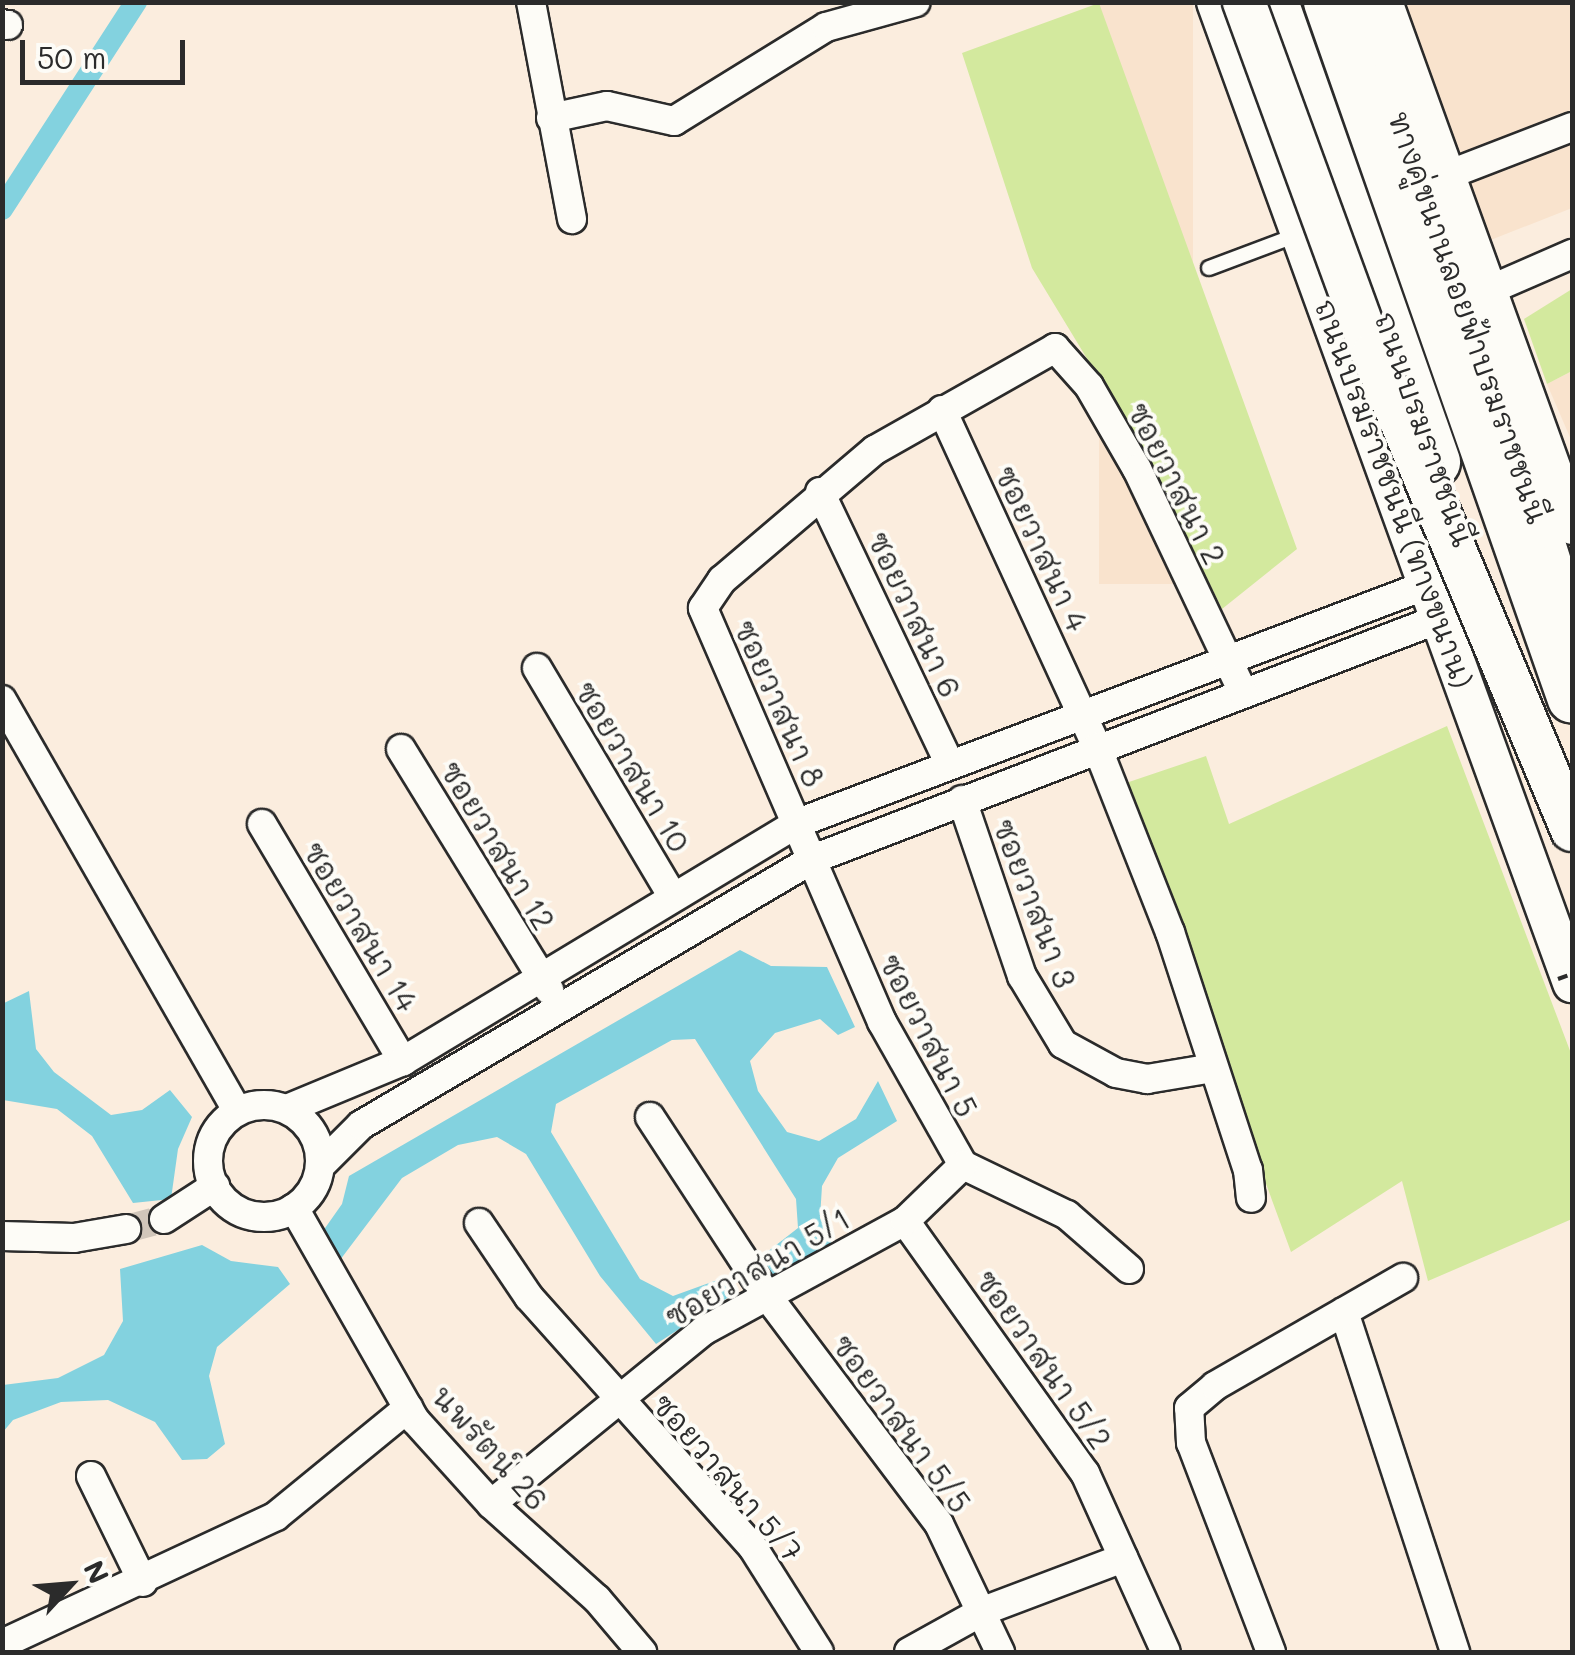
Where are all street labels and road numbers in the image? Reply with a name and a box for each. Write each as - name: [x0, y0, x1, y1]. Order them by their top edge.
- street label: ทางคู่ขนานลอยฟ้าบรมราชชนนี: [1381, 106, 1557, 528]
- street label: ถนนบรมราชชนนี (ทางขนาน): [1308, 294, 1482, 692]
- street label: ถนนบรมราชชนนี: [1368, 307, 1482, 551]
- street label: ซอยวาสนา 2: [1121, 396, 1233, 570]
- street label: ซอยวาสนา 4: [988, 460, 1096, 636]
- street label: ซอยวาสนา 6: [861, 525, 969, 703]
- street label: ซอยวาสนา 8: [727, 614, 833, 792]
- street label: ซอยวาสนา 10: [568, 674, 698, 858]
- street label: ซอยวาสนา 12: [433, 754, 563, 936]
- street label: ซอยวาสนา 3: [986, 813, 1084, 993]
- street label: ซอยวาสนา 14: [296, 835, 426, 1017]
- street label: ซอยวาสนา 5: [873, 948, 985, 1122]
- street label: ซอยวาสนา 5/1: [658, 1200, 856, 1334]
- street label: ซอยวาสนา 5/2: [969, 1262, 1119, 1456]
- street label: ซอยวาสนา 5/5: [825, 1327, 979, 1519]
- street label: นพรัตน์ 26: [425, 1377, 555, 1517]
- street label: ซอยวาสนา 5/7: [645, 1386, 811, 1568]

